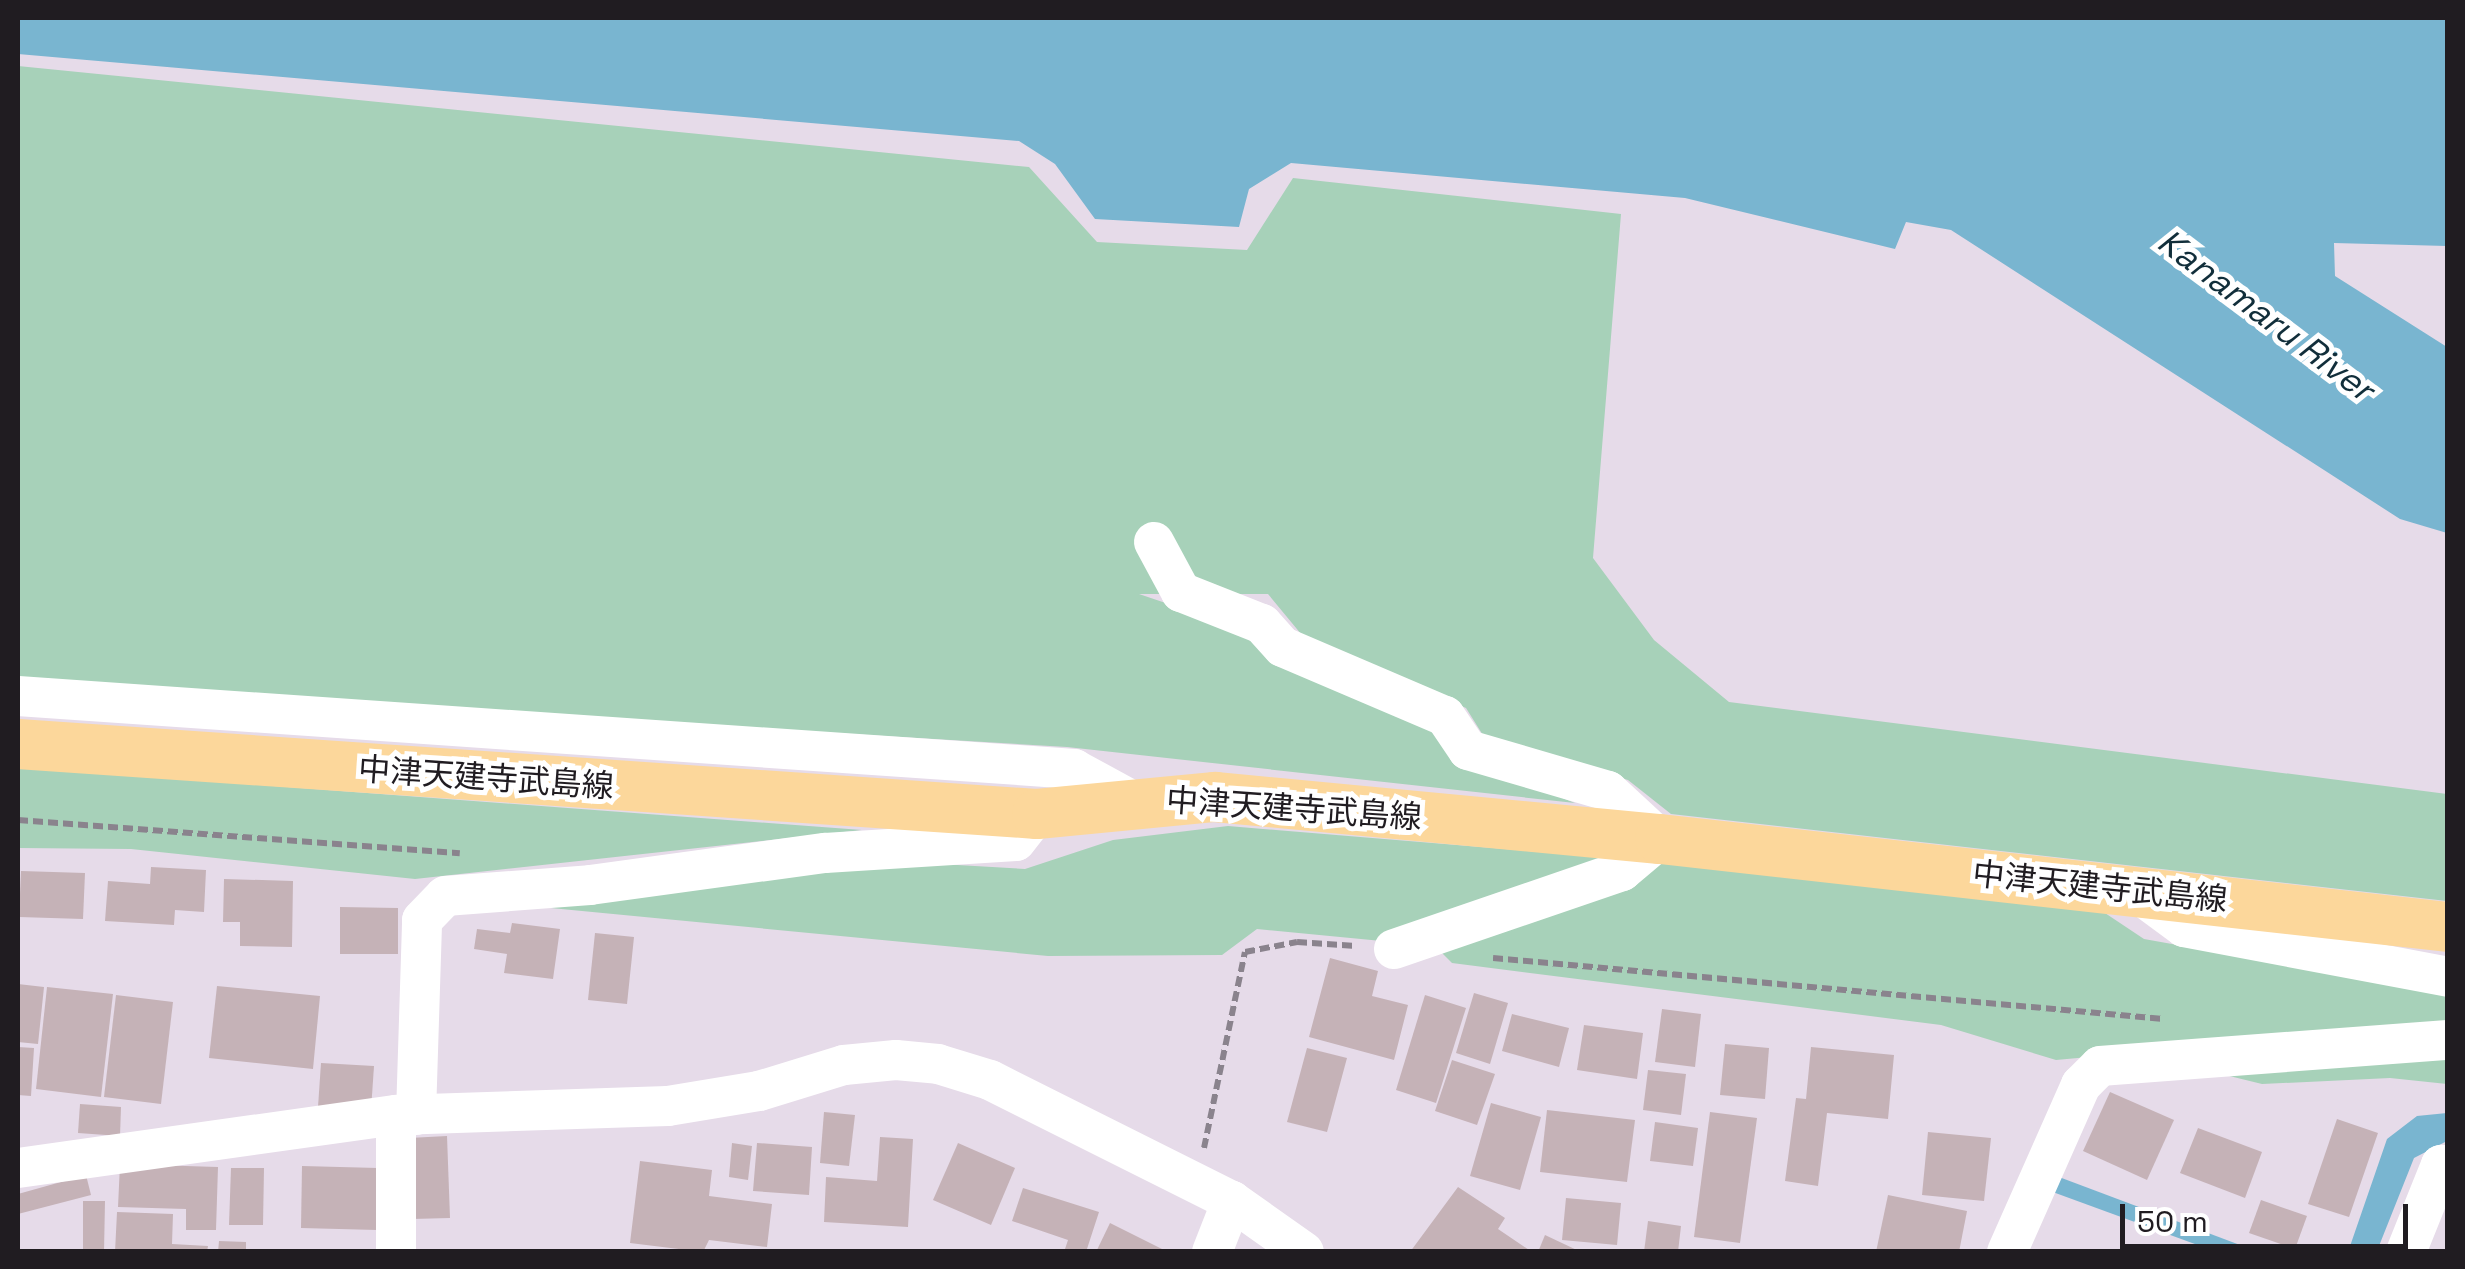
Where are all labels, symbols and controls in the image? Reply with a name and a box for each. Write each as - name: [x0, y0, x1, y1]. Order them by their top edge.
- water label: Kanamaru River: [2150, 220, 2382, 410]
- street label: 中津天建寺武島線: [357, 750, 615, 806]
- street label: 中津天建寺武島線: [1165, 781, 1423, 837]
- street label: 中津天建寺武島線: [1971, 855, 2229, 919]
- scale bar: [2125, 1184, 2412, 1246]
- text: 50 m: [2137, 1202, 2208, 1241]

